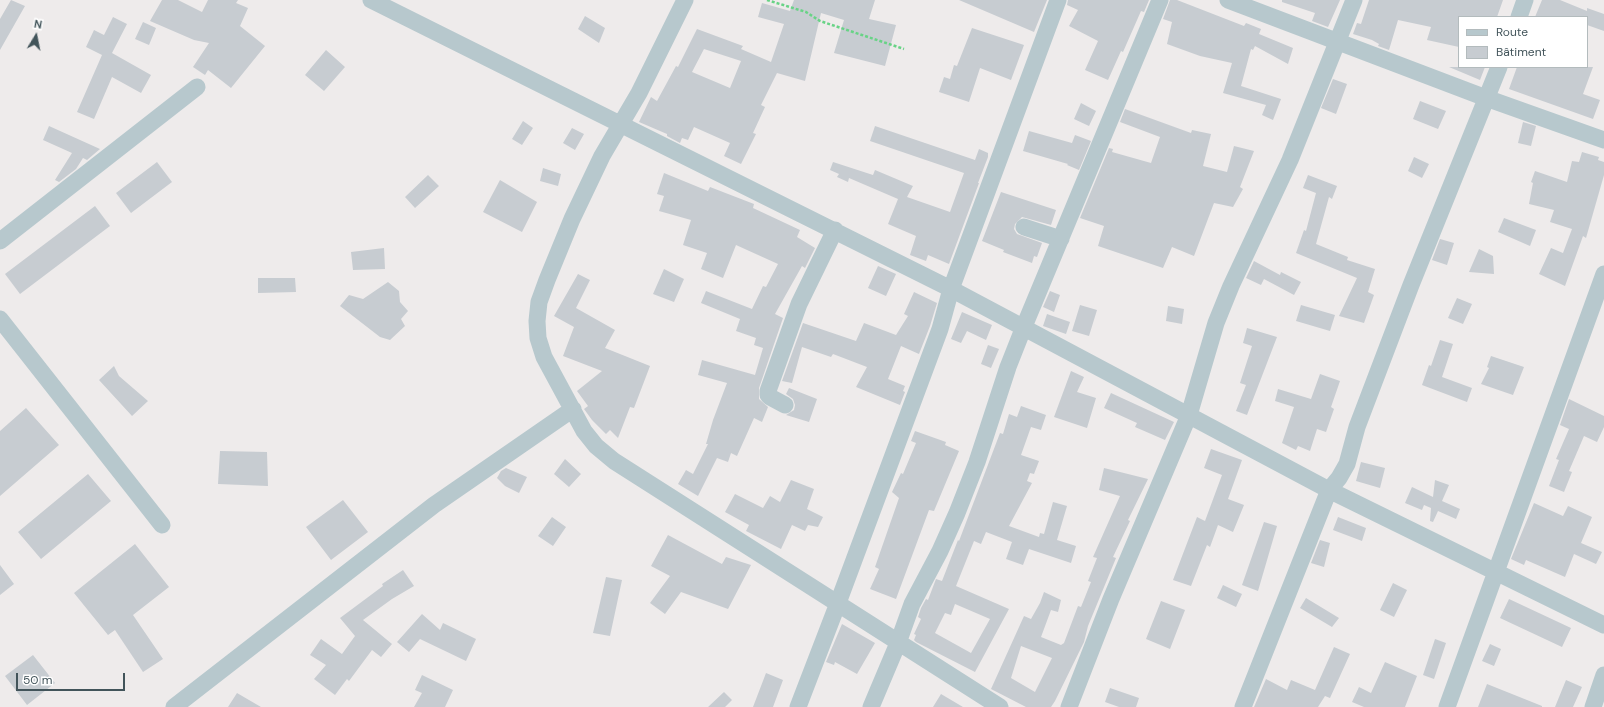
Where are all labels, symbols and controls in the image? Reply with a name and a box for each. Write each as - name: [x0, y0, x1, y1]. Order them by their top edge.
- north arrow: [16, 16, 56, 56]
- legend: [1458, 16, 1588, 68]
- text: N: [33, 17, 43, 32]
- text: Route: [1496, 24, 1528, 40]
- text: Bâtiment: [1496, 44, 1546, 60]
- scale bar: [18, 665, 127, 691]
- text: 50 m: [23, 672, 52, 688]

